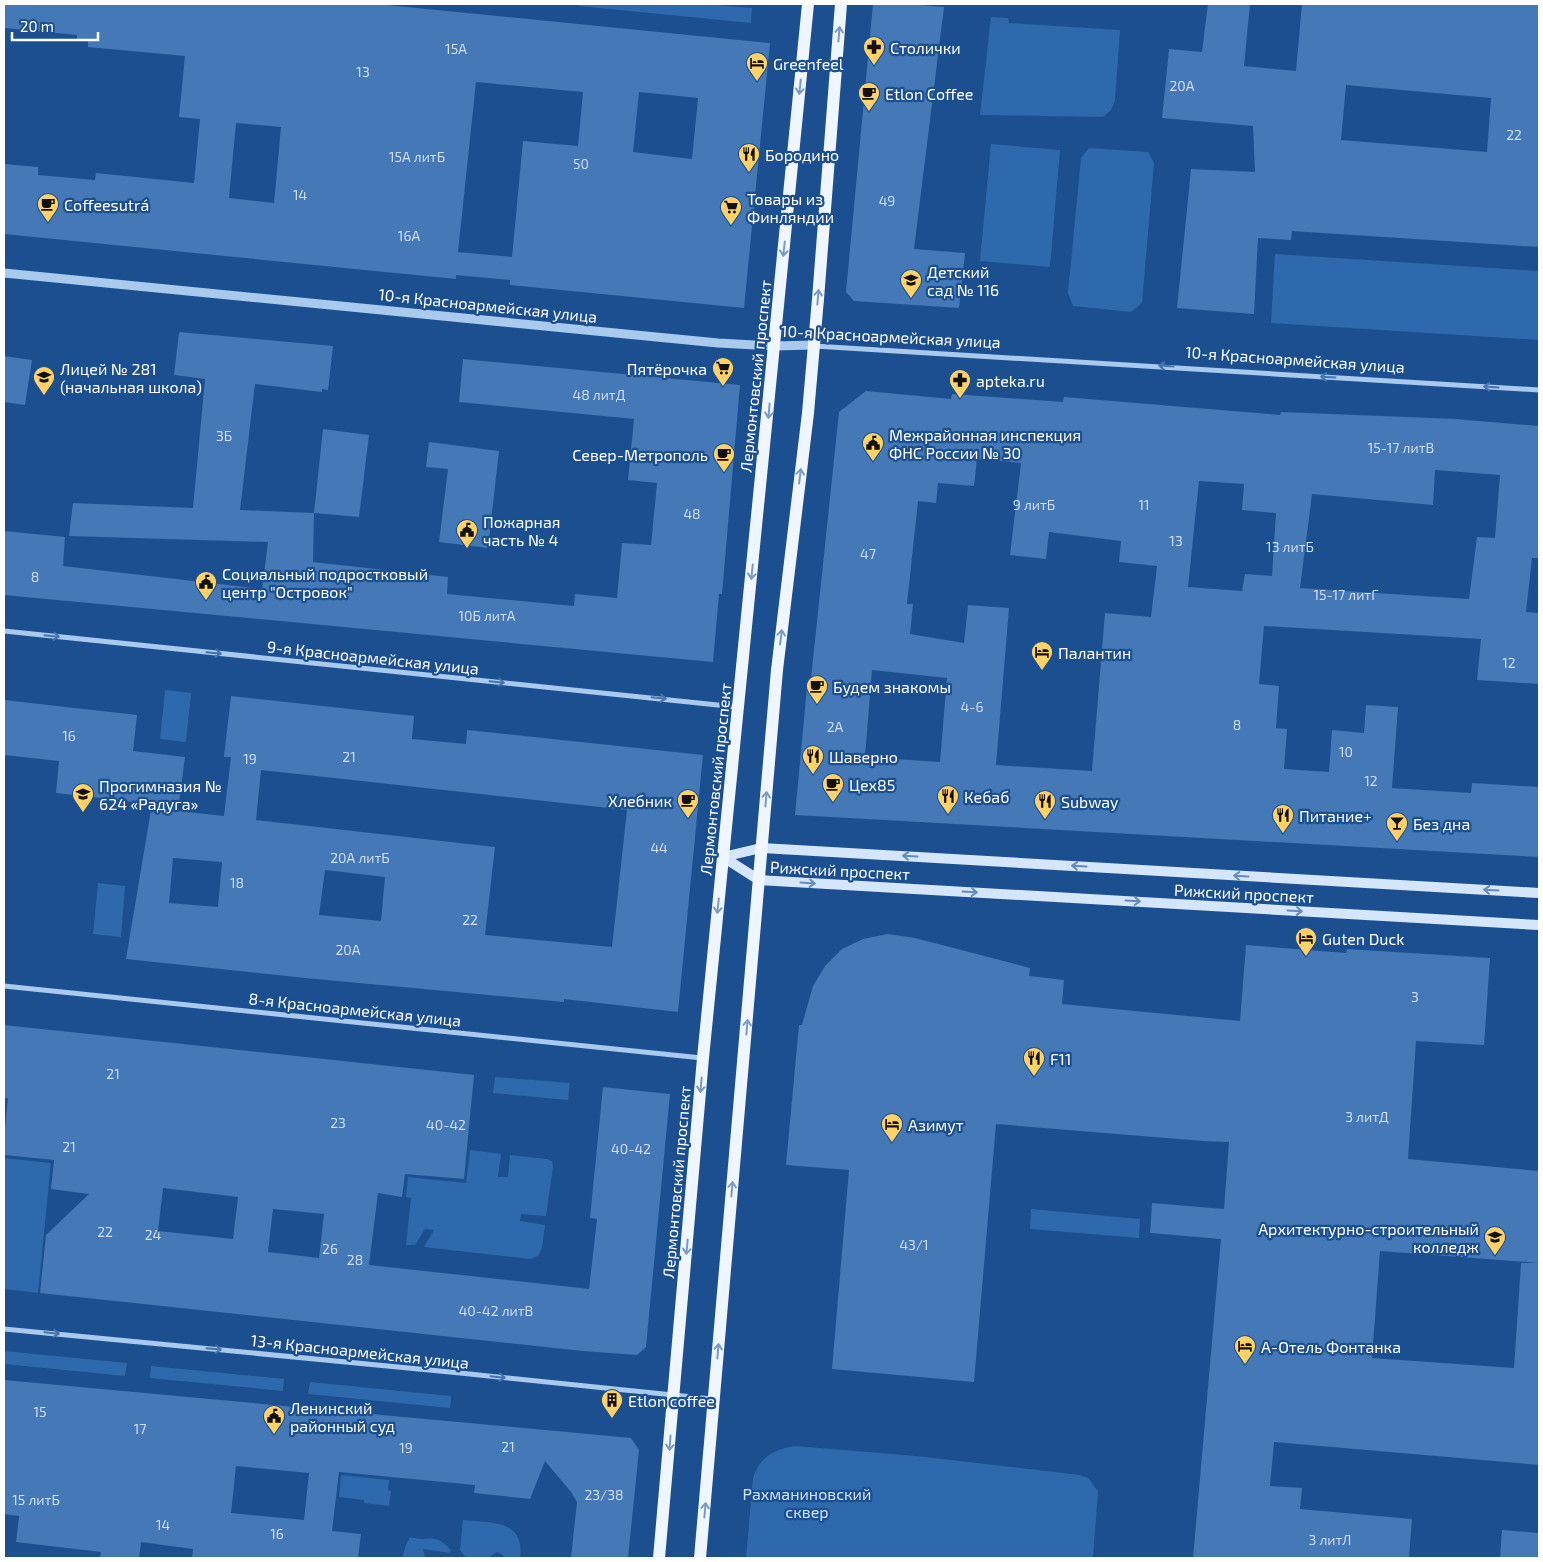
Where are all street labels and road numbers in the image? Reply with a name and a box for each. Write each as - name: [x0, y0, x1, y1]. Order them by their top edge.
- street label: Лермонтовский проспект: [735, 279, 775, 473]
- street label: 10-я Красноармейская улица: [378, 284, 598, 327]
- street label: 10-я Красноармейская улица: [781, 321, 1001, 352]
- street label: 10-я Красноармейская улица: [1185, 342, 1405, 377]
- street label: 9-я Красноармейская улица: [266, 636, 480, 679]
- street label: Лермонтовский проспект: [695, 682, 735, 876]
- street label: Рижский проспект: [770, 857, 911, 883]
- street label: Рижский проспект: [1174, 880, 1315, 906]
- street label: 8-я Красноармейская улица: [248, 988, 462, 1031]
- street label: Лермонтовский проспект: [658, 1085, 694, 1279]
- street label: 13-я Красноармейская улица: [250, 1330, 470, 1373]

